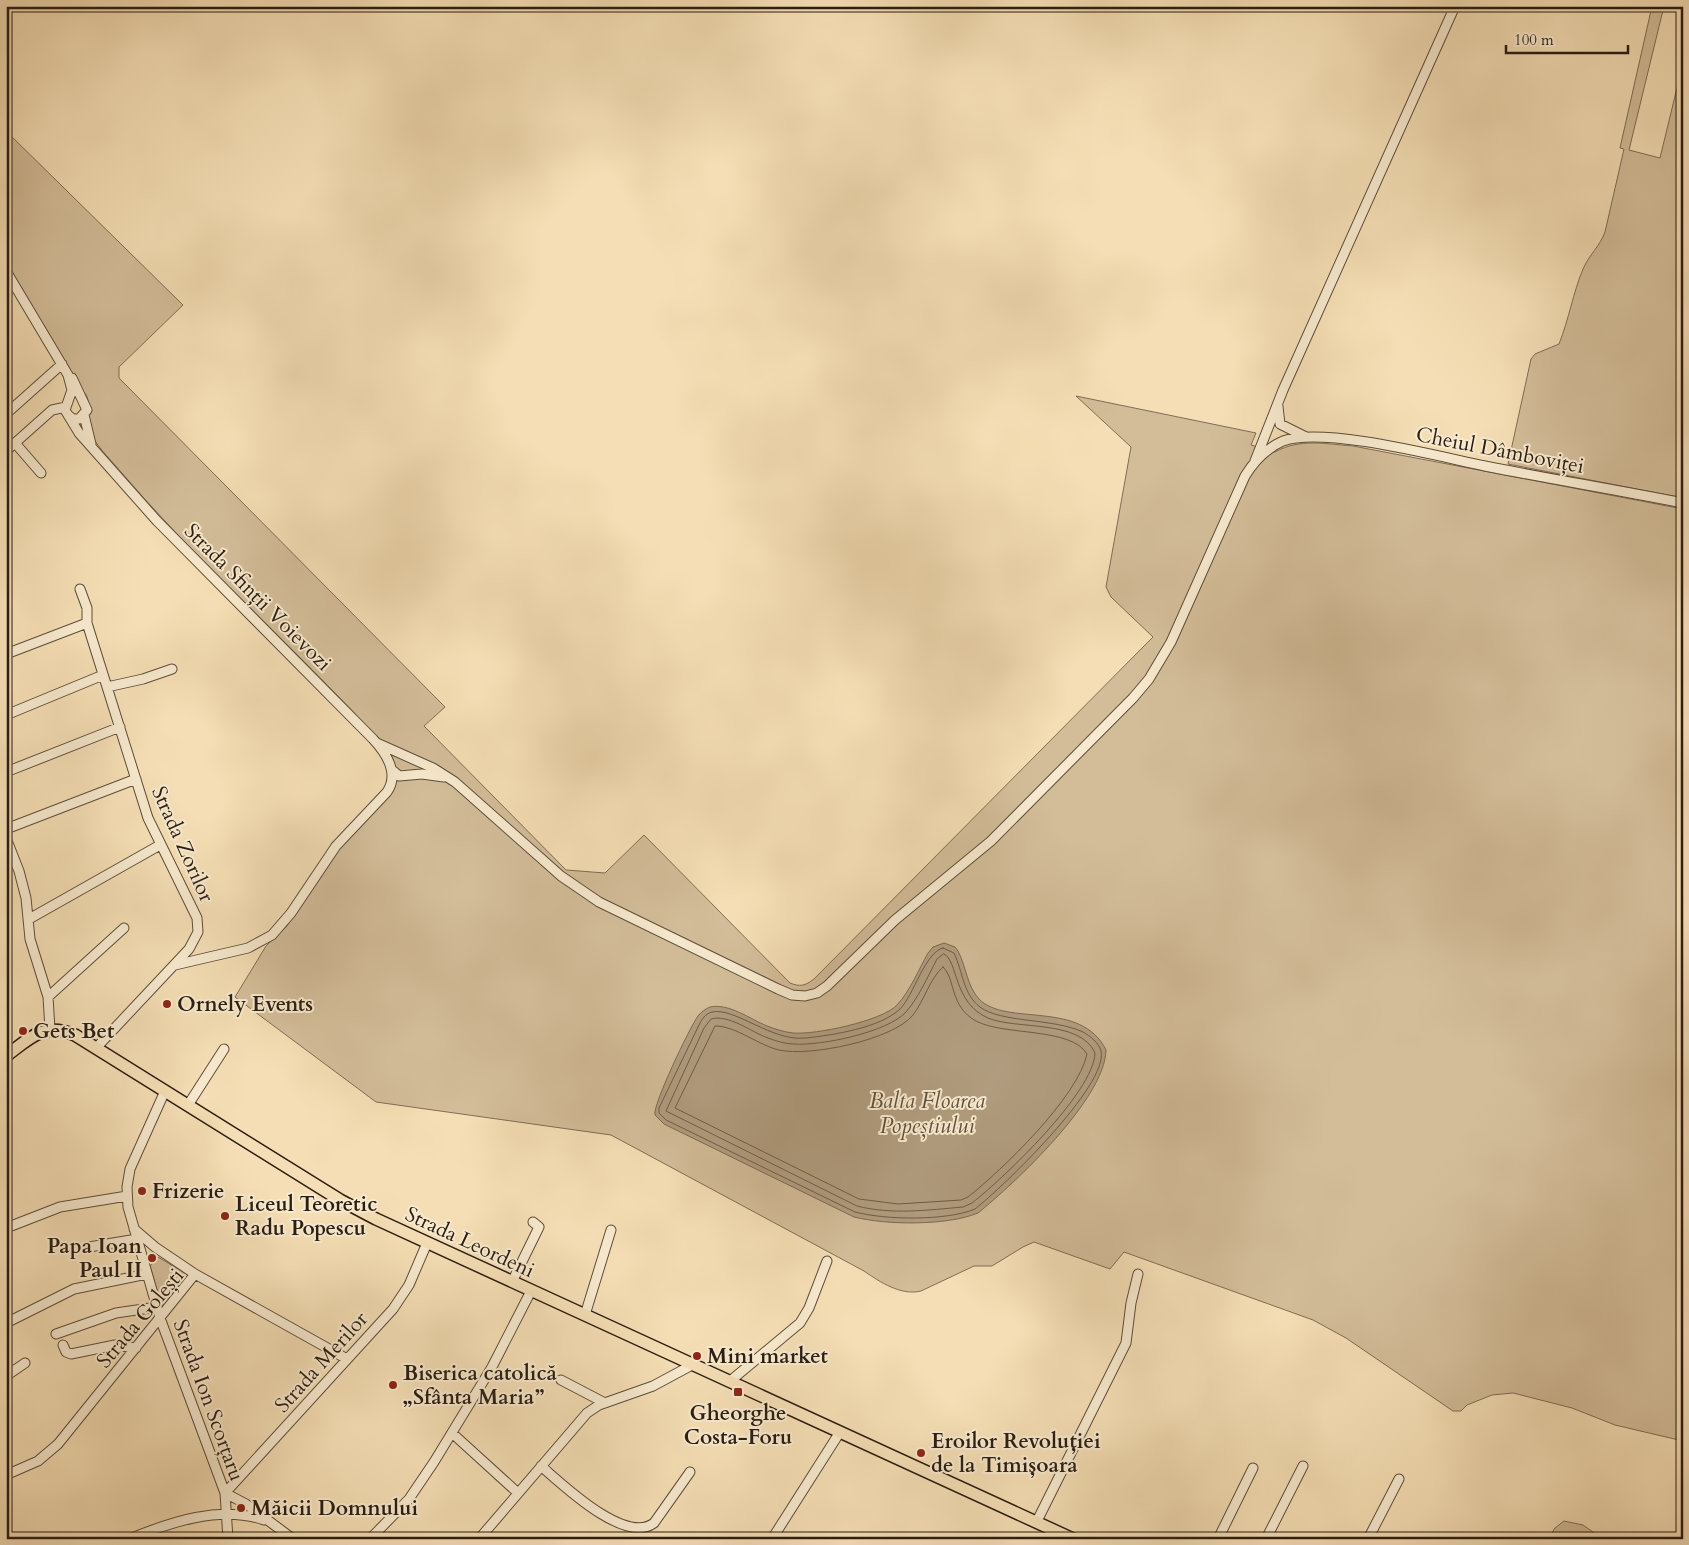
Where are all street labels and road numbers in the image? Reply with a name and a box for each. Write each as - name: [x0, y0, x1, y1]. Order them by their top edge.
- street label: Cheiul Dâmboviței: [1413, 420, 1587, 481]
- street label: Strada Sfinții Voievozi: [178, 517, 338, 678]
- street label: Strada Zorilor: [144, 782, 221, 907]
- street label: Strada Leordeni: [400, 1200, 539, 1285]
- street label: Strada Golești: [90, 1262, 191, 1374]
- street label: Strada Merilor: [268, 1305, 375, 1419]
- street label: Strada Ion Scorțaru: [166, 1315, 251, 1485]

